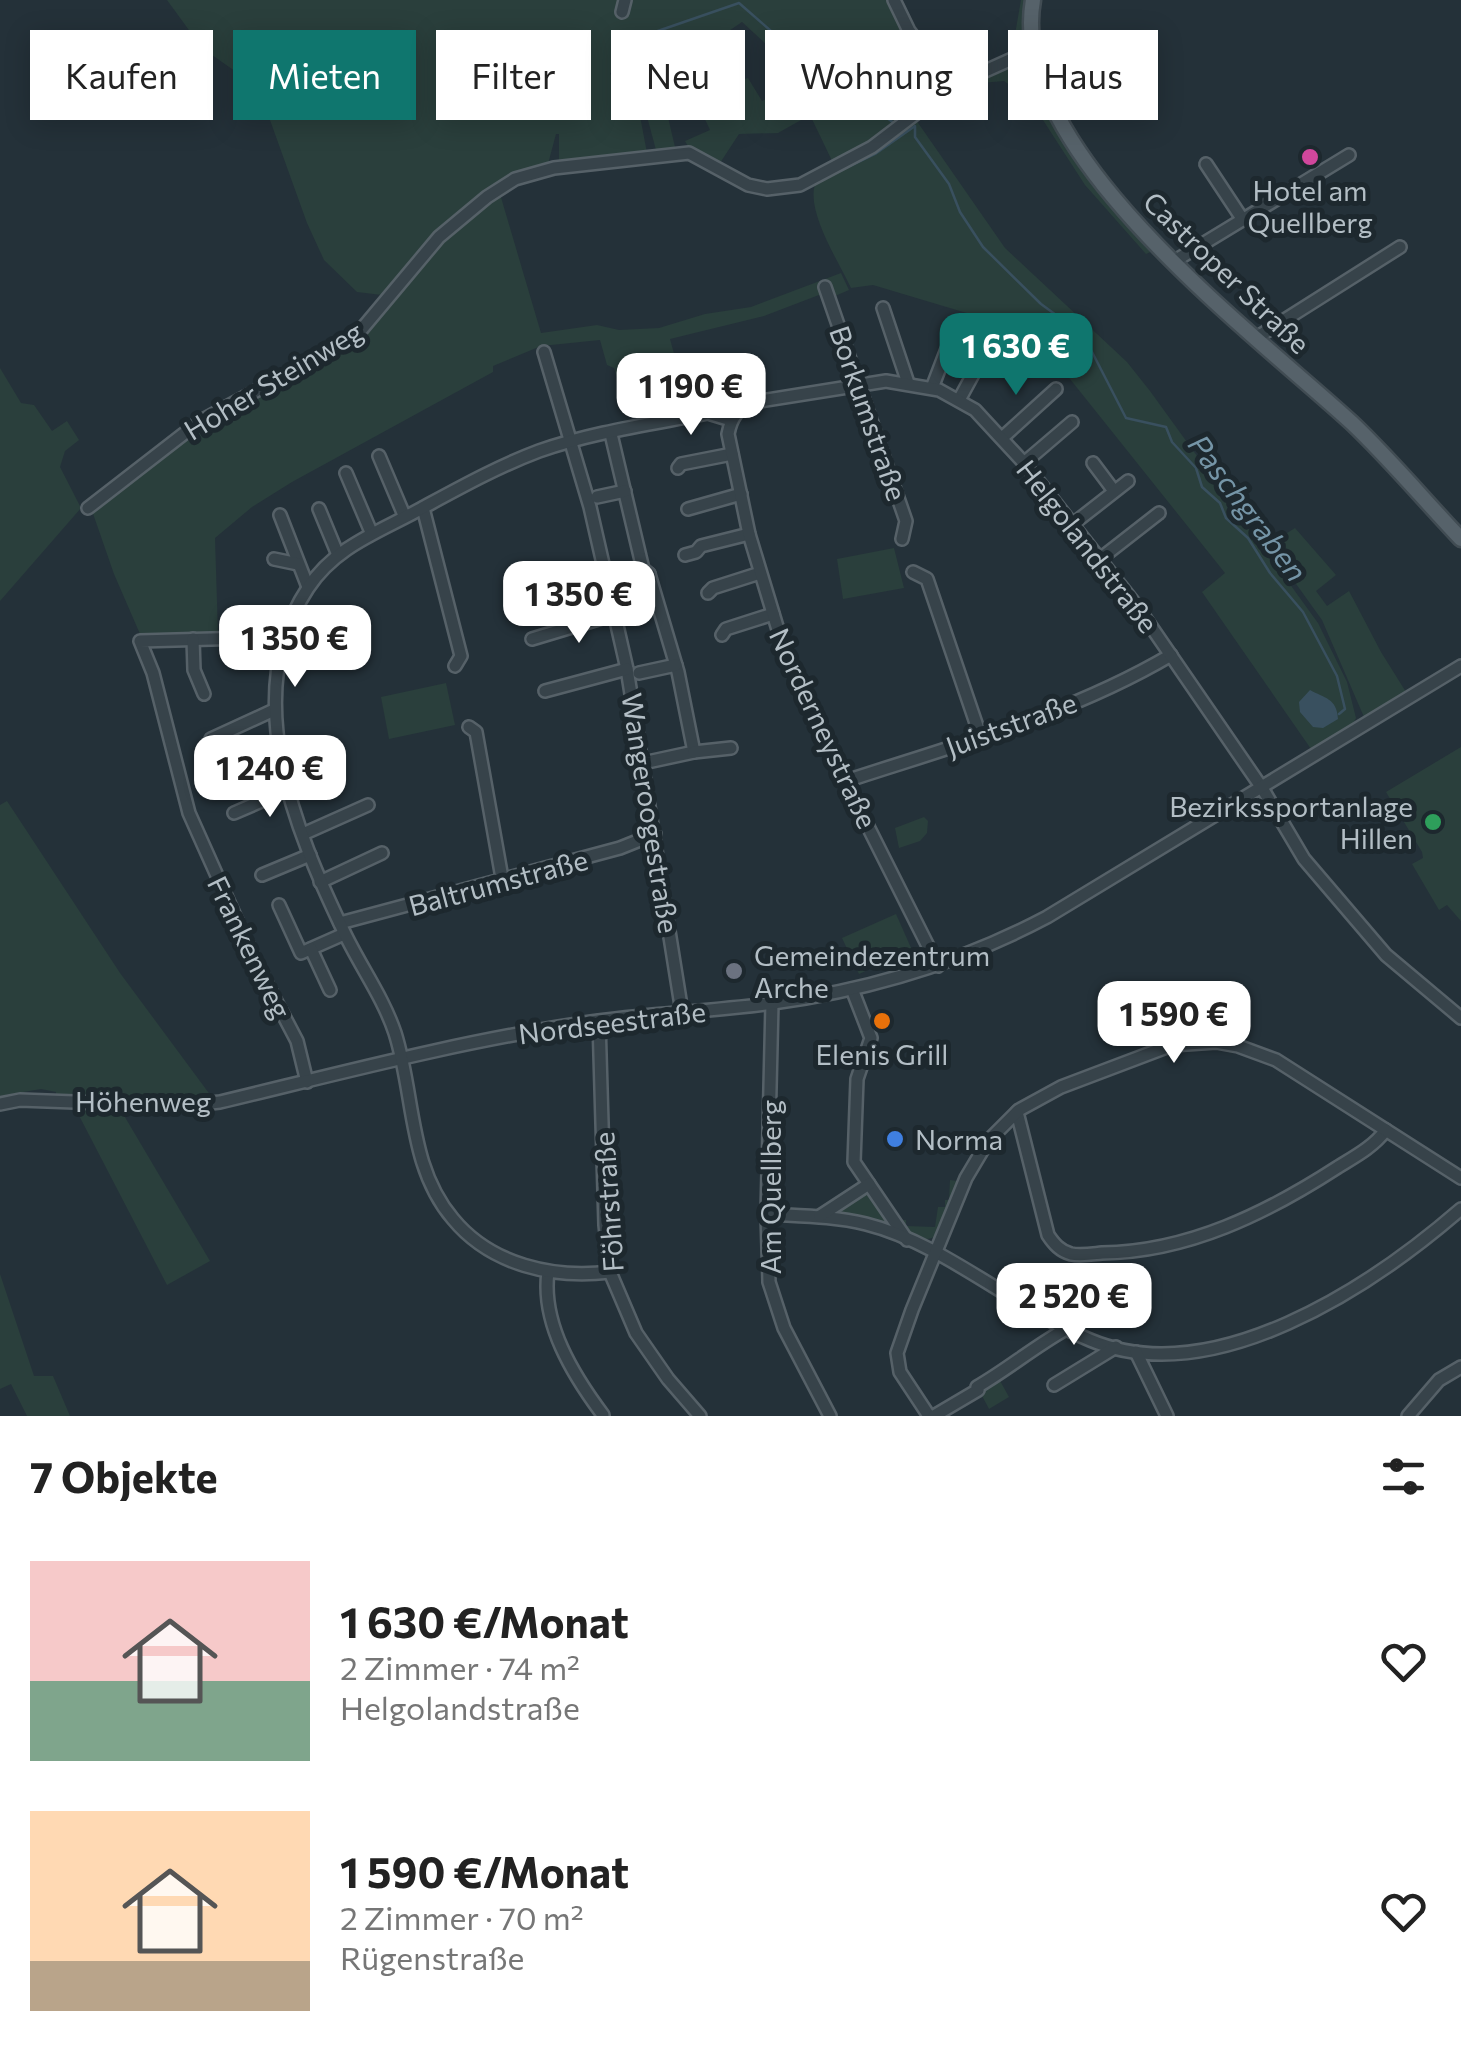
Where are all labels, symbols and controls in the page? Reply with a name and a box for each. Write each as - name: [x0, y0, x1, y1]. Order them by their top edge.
- chip: Kaufen: [30, 30, 213, 120]
- chip: Mieten: [233, 30, 416, 120]
- chip: Filter: [436, 30, 591, 120]
- chip: Neu: [611, 30, 745, 120]
- chip: Wohnung: [765, 30, 988, 120]
- chip: Haus: [1008, 30, 1158, 120]
- marker: Hotel am Quellberg: [1299, 146, 1321, 168]
- place label: Hotel am Quellberg: [1247, 173, 1373, 239]
- street label: Castroper Straße: [1137, 184, 1317, 360]
- street label: Hoher Steinweg: [178, 313, 368, 447]
- pin: 1 630 €: [924, 313, 1108, 398]
- street label: Borkumstraße: [823, 321, 915, 505]
- text: 1 630 €: [962, 325, 1070, 365]
- pin: 1 190 €: [599, 353, 783, 438]
- text: 1 190 €: [639, 365, 743, 405]
- water label: Paschgraben: [1182, 426, 1316, 588]
- street label: Helgolandstraße: [1010, 453, 1166, 639]
- pin: 1 350 €: [487, 561, 671, 646]
- text: 1 350 €: [525, 573, 633, 613]
- pin: 1 350 €: [203, 605, 387, 690]
- text: 1 350 €: [241, 617, 349, 657]
- street label: Norderneystraße: [763, 623, 885, 833]
- street label: Juiststraße: [941, 685, 1081, 763]
- street label: Wangeroogestraße: [615, 690, 687, 936]
- pin: 1 240 €: [178, 735, 362, 820]
- text: 1 240 €: [216, 747, 324, 787]
- place label: Bezirkssportanlage Hillen: [1169, 789, 1413, 855]
- marker: Bezirkssportanlage Hillen: [1422, 811, 1444, 833]
- street label: Baltrumstraße: [405, 842, 591, 922]
- street label: Frankenweg: [201, 870, 299, 1024]
- place label: Gemeindezentrum Arche: [754, 938, 990, 1004]
- marker: Gemeindezentrum Arche: [723, 960, 745, 982]
- pin: 1 590 €: [1082, 981, 1266, 1066]
- text: 1 590 €: [1120, 993, 1228, 1033]
- street label: Nordseestraße: [516, 994, 708, 1050]
- marker: Elenis Grill: [871, 1010, 893, 1032]
- place label: Elenis Grill: [816, 1037, 948, 1071]
- street label: Höhenweg: [75, 1084, 211, 1118]
- street label: Am Quellberg: [753, 1100, 787, 1274]
- place label: Norma: [915, 1122, 1003, 1156]
- marker: Norma: [884, 1128, 906, 1150]
- street label: Föhrstraße: [586, 1131, 630, 1273]
- pin: 2 520 €: [982, 1263, 1166, 1348]
- text: 2 520 €: [1019, 1275, 1129, 1315]
- icon: filters: [1376, 1449, 1431, 1504]
- text: 7 Objekte: [30, 1450, 218, 1502]
- text: 1 630 €/Monat: [340, 1595, 629, 1647]
- icon: home: [110, 1601, 230, 1721]
- icon: heart: [1376, 1634, 1431, 1689]
- text: 2 Zimmer · 74 m²: [340, 1647, 580, 1687]
- text: Helgolandstraße: [340, 1687, 580, 1727]
- text: 1 590 €/Monat: [340, 1845, 629, 1897]
- icon: home: [110, 1851, 230, 1971]
- icon: heart: [1376, 1884, 1431, 1939]
- text: 2 Zimmer · 70 m²: [340, 1897, 584, 1937]
- text: Rügenstraße: [340, 1937, 524, 1977]

